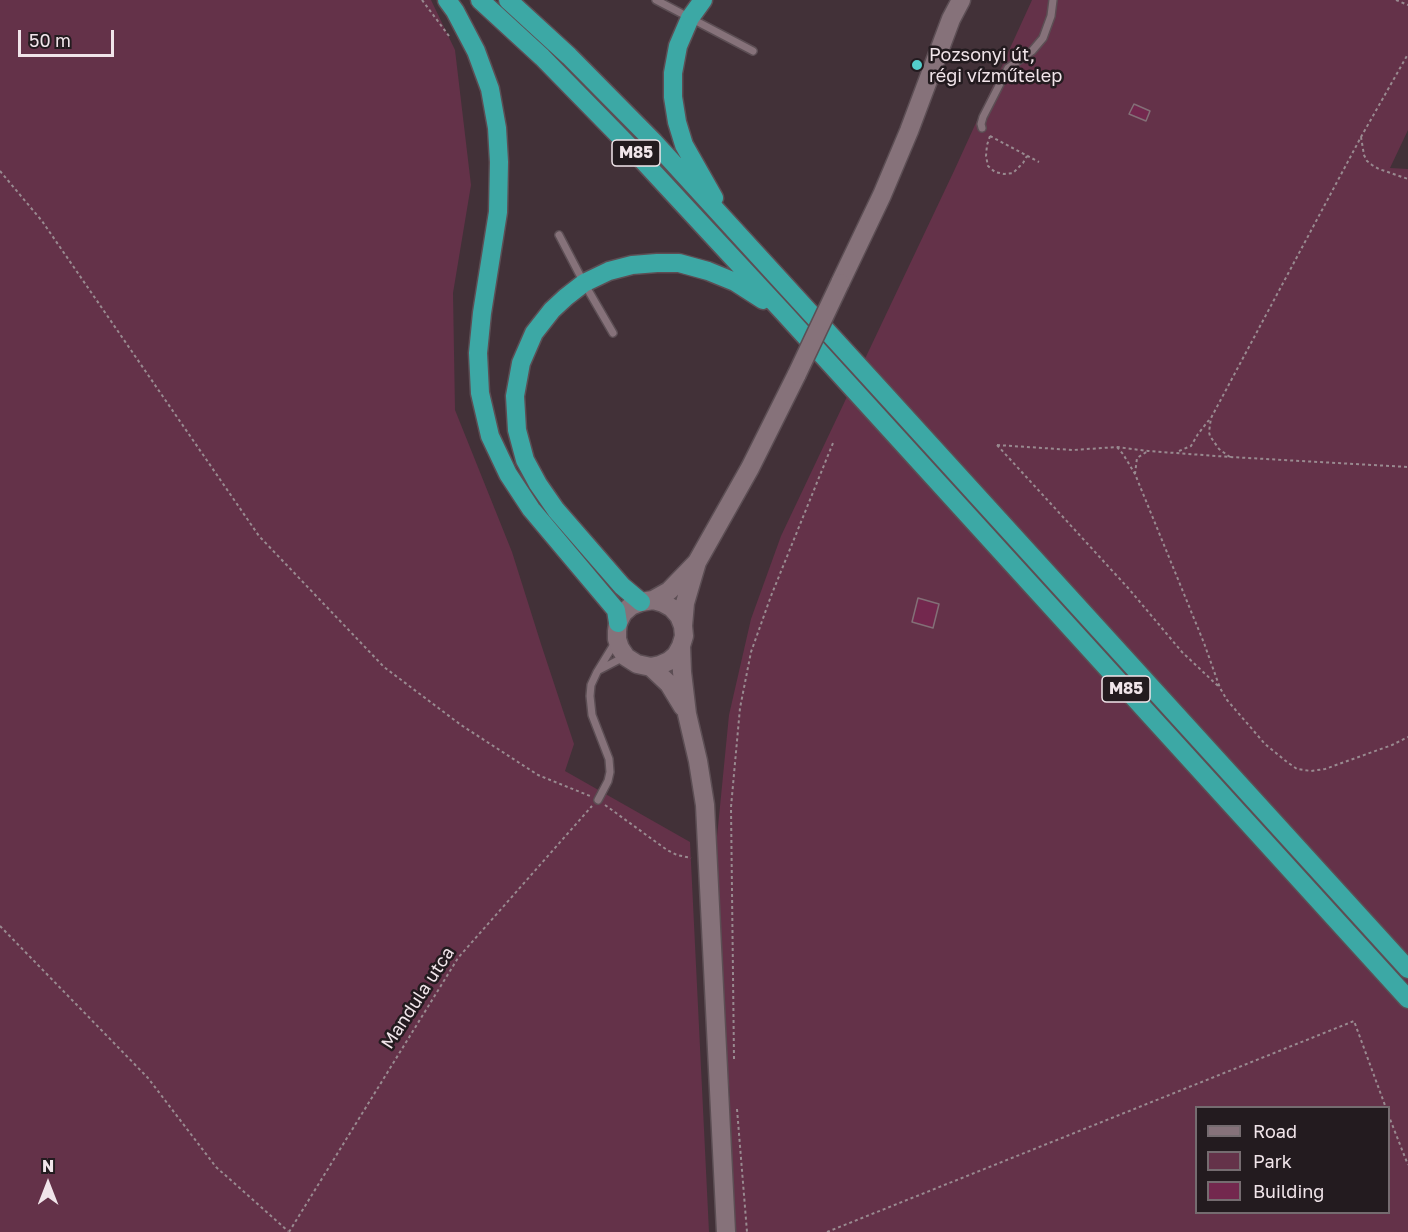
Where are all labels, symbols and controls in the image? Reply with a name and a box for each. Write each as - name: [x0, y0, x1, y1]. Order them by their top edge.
- scale bar: [21, 18, 117, 56]
- text: 50 m: [29, 29, 71, 51]
- place label: Pozsonyi út, régi vízműtelep: [929, 44, 1062, 86]
- marker: Pozsonyi út, régi vízműtelep: [910, 58, 924, 72]
- road number: M85: [612, 140, 660, 166]
- road number: M85: [1102, 676, 1150, 702]
- street label: Mandula utca: [377, 943, 459, 1053]
- legend: [1195, 1106, 1390, 1214]
- text: Road: [1253, 1120, 1297, 1142]
- text: Park: [1253, 1150, 1292, 1172]
- north arrow: [18, 1154, 78, 1214]
- text: N: [42, 1156, 54, 1176]
- text: Building: [1253, 1180, 1324, 1202]

